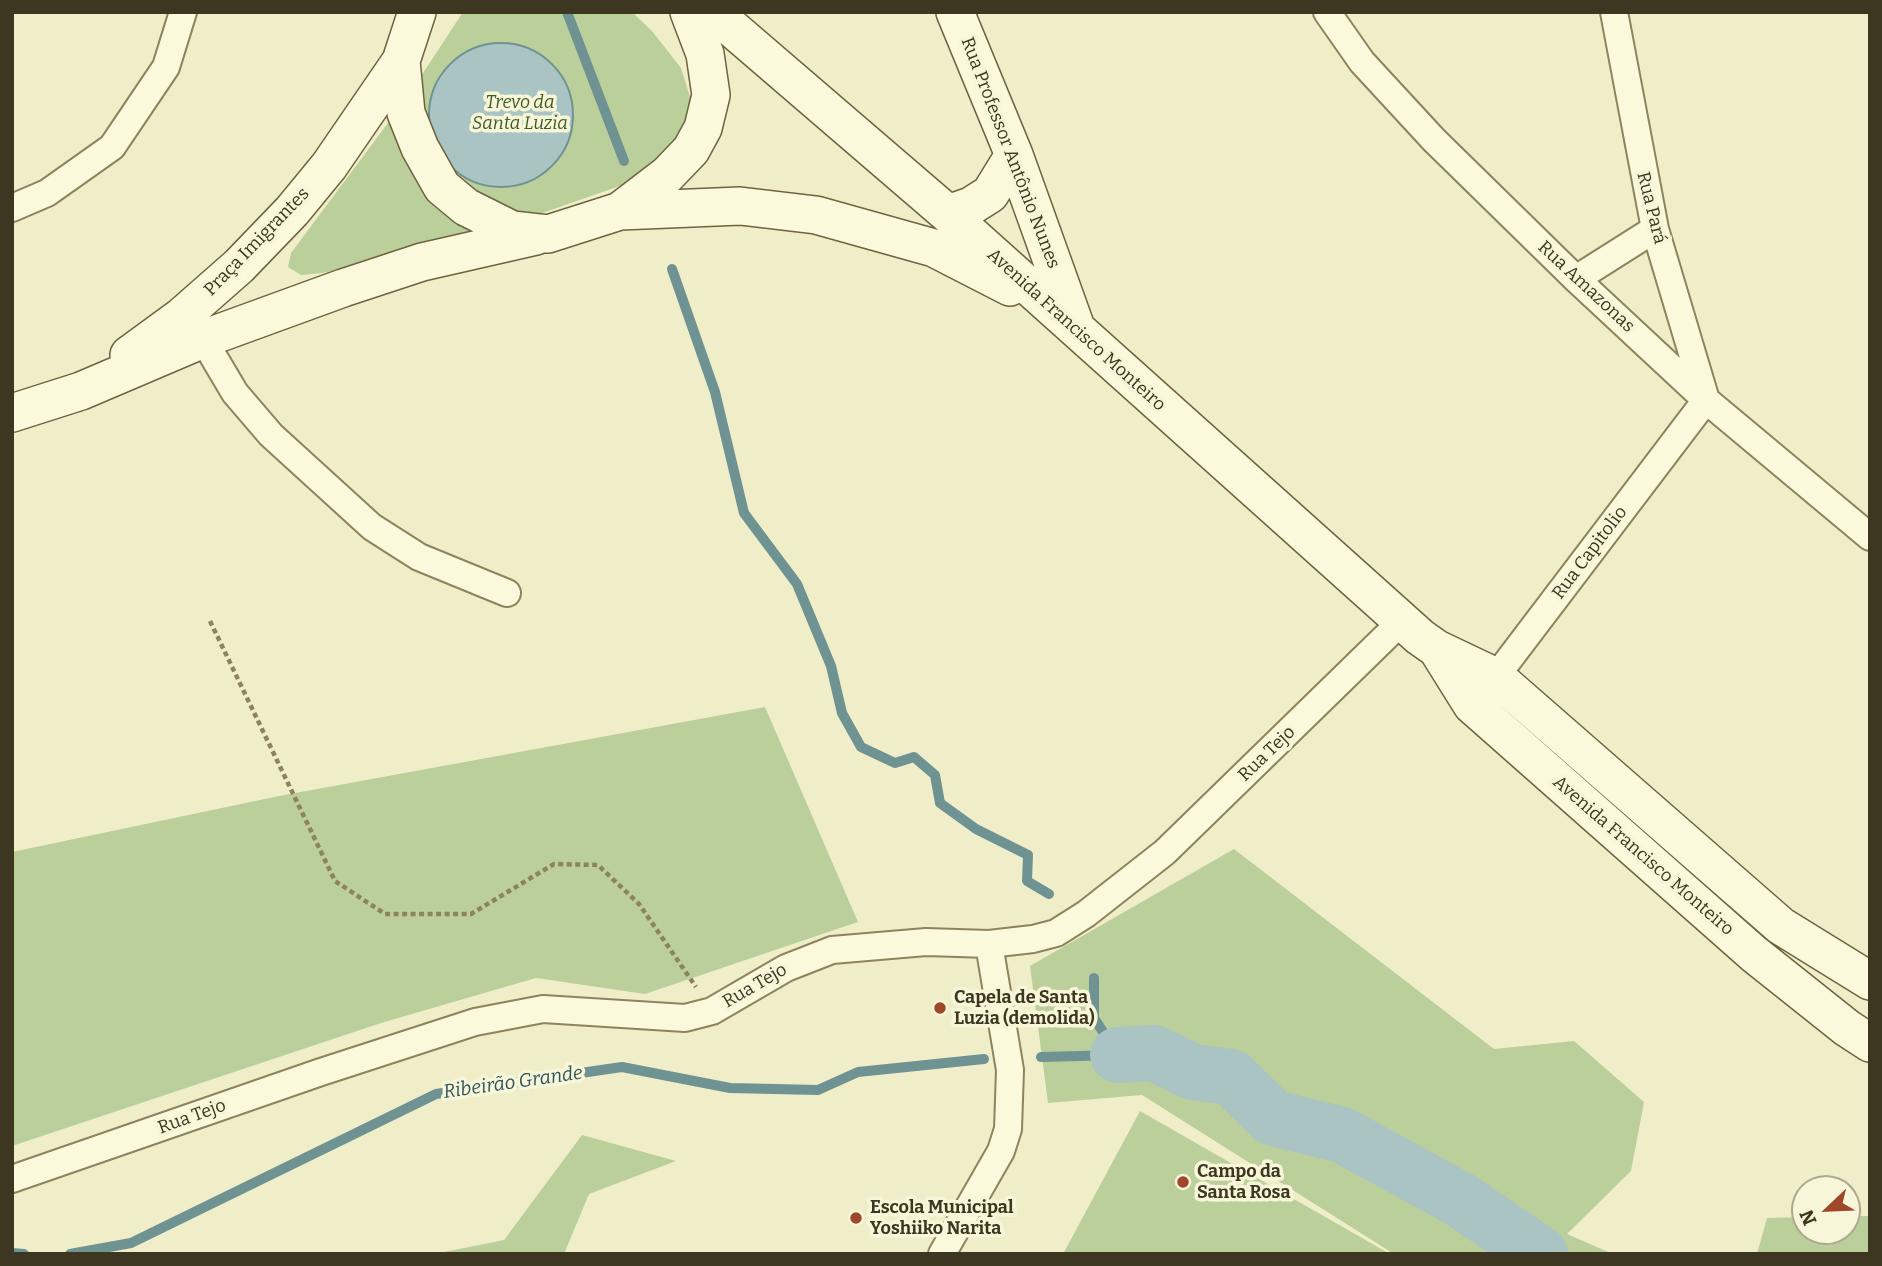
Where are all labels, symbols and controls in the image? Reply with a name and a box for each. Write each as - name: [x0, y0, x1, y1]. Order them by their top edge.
- street label: Rua Professor Antônio Nunes: [956, 34, 1064, 272]
- park label: Trevo da Santa Luzia: [472, 92, 568, 134]
- street label: Rua Pará: [1632, 170, 1670, 246]
- street label: Praça Imigrantes: [200, 183, 314, 301]
- street label: Rua Amazonas: [1533, 237, 1639, 337]
- street label: Avenida Francisco Monteiro: [982, 244, 1170, 416]
- street label: Rua Capitolio: [1548, 502, 1632, 604]
- street label: Rua Tejo: [1234, 722, 1300, 786]
- street label: Avenida Francisco Monteiro: [1548, 772, 1738, 940]
- street label: Rua Tejo: [719, 959, 791, 1013]
- place label: Capela de Santa Luzia (demolida): [954, 987, 1095, 1030]
- marker: Capela de Santa Luzia (demolida): [932, 1000, 948, 1016]
- water label: Ribeirão Grande: [442, 1062, 584, 1104]
- street label: Rua Tejo: [155, 1095, 229, 1139]
- place label: Campo da Santa Rosa: [1197, 1161, 1291, 1204]
- marker: Campo da Santa Rosa: [1175, 1174, 1191, 1190]
- north arrow: [1791, 1175, 1861, 1245]
- place label: Escola Municipal Yoshiiko Narita: [870, 1197, 1014, 1240]
- text: N: [1795, 1206, 1822, 1229]
- marker: Escola Municipal Yoshiiko Narita: [848, 1210, 864, 1226]

